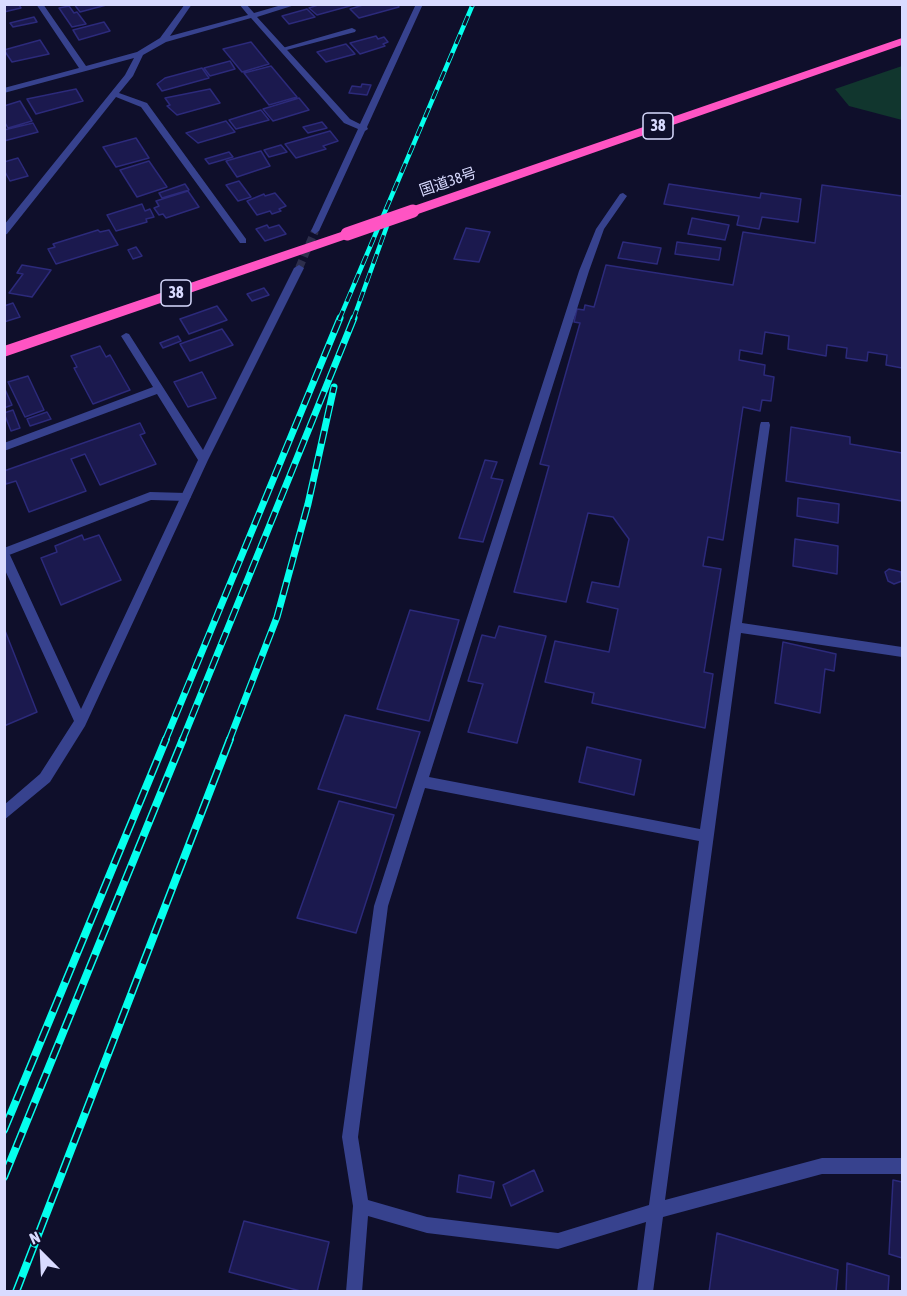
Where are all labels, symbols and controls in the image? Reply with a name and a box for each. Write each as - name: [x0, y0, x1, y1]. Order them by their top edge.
- road number: 38: [643, 113, 673, 139]
- street label: 国道38号: [417, 164, 479, 200]
- road number: 38: [161, 280, 191, 306]
- north arrow: [12, 1224, 72, 1284]
- text: N: [27, 1227, 43, 1248]

